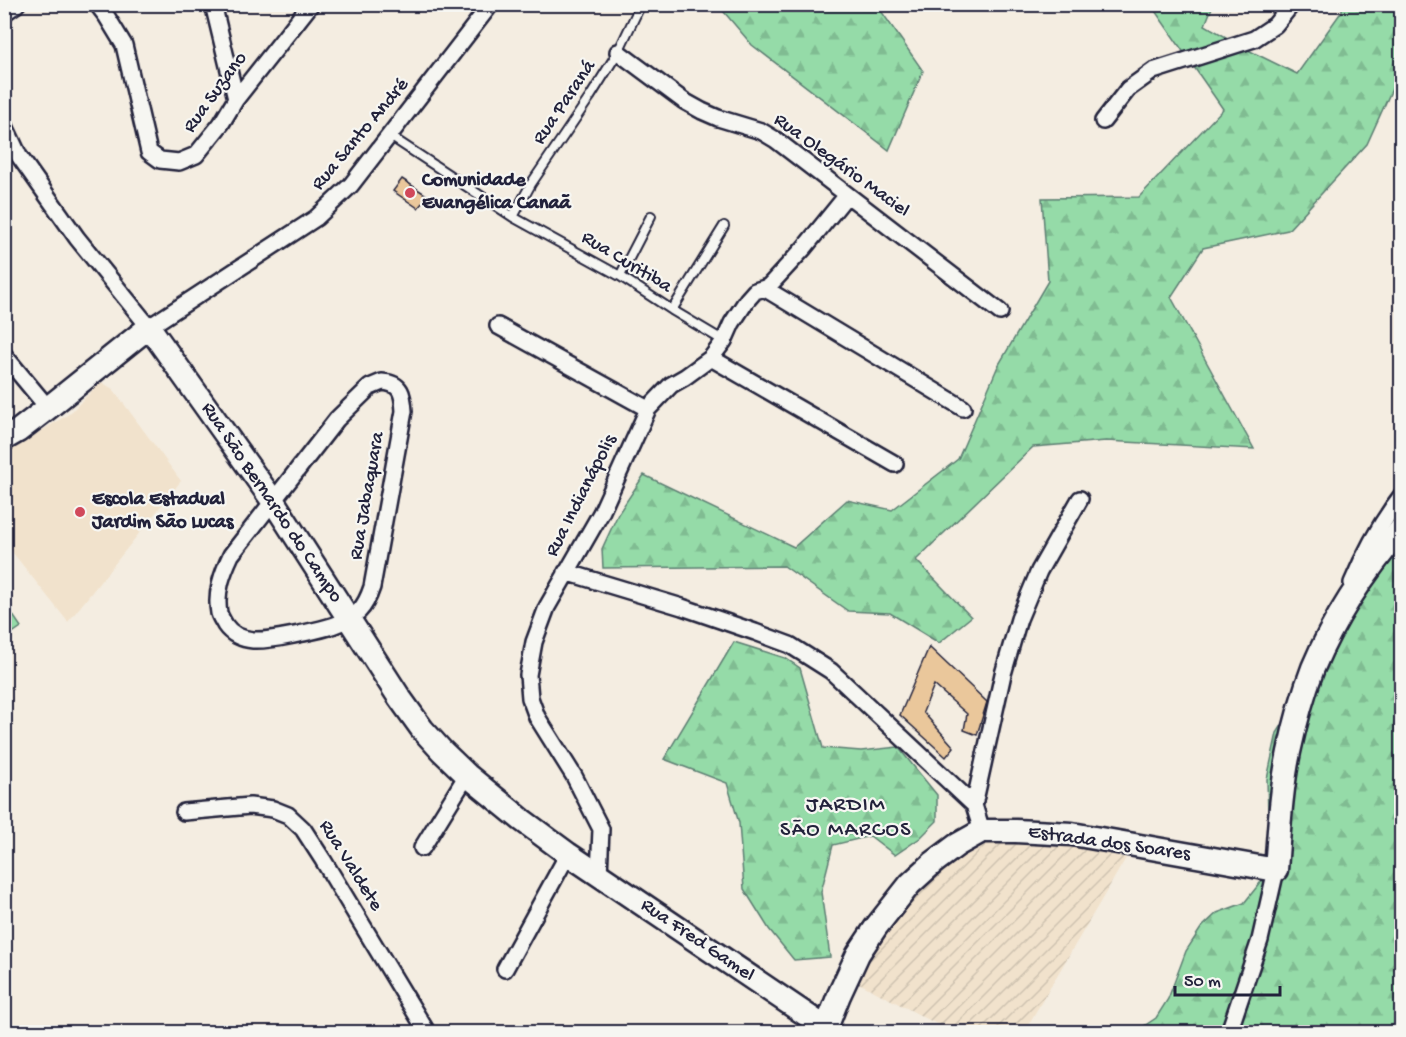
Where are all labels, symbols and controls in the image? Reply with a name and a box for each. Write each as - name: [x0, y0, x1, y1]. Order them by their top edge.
- street label: Rua Suzano: [179, 48, 253, 138]
- street label: Rua Paraná: [528, 56, 602, 149]
- street label: Rua Santo André: [307, 74, 415, 196]
- street label: Rua Olegário Maciel: [769, 109, 913, 223]
- place label: Comunidade Evangélica Canaã: [421, 170, 572, 216]
- marker: Comunidade Evangélica Canaã: [403, 186, 417, 200]
- street label: Rua Curitiba: [577, 227, 676, 299]
- street label: Rua São Bernardo do Campo: [195, 399, 347, 607]
- street label: Rua Jabaquara: [345, 429, 391, 562]
- street label: Rua Indianápolis: [541, 430, 623, 561]
- place label: Escola Estadual Jardim São Lucas: [91, 489, 235, 535]
- marker: Escola Estadual Jardim São Lucas: [73, 505, 87, 519]
- district label: JARDIM SÃO MARCOS: [780, 793, 912, 844]
- street label: Rua Valdete: [313, 816, 387, 916]
- street label: Estrada dos Soares: [1026, 821, 1192, 867]
- street label: Rua Fred Gamel: [636, 894, 758, 988]
- scale bar: [1175, 959, 1280, 997]
- text: 50 m: [1184, 972, 1221, 993]

